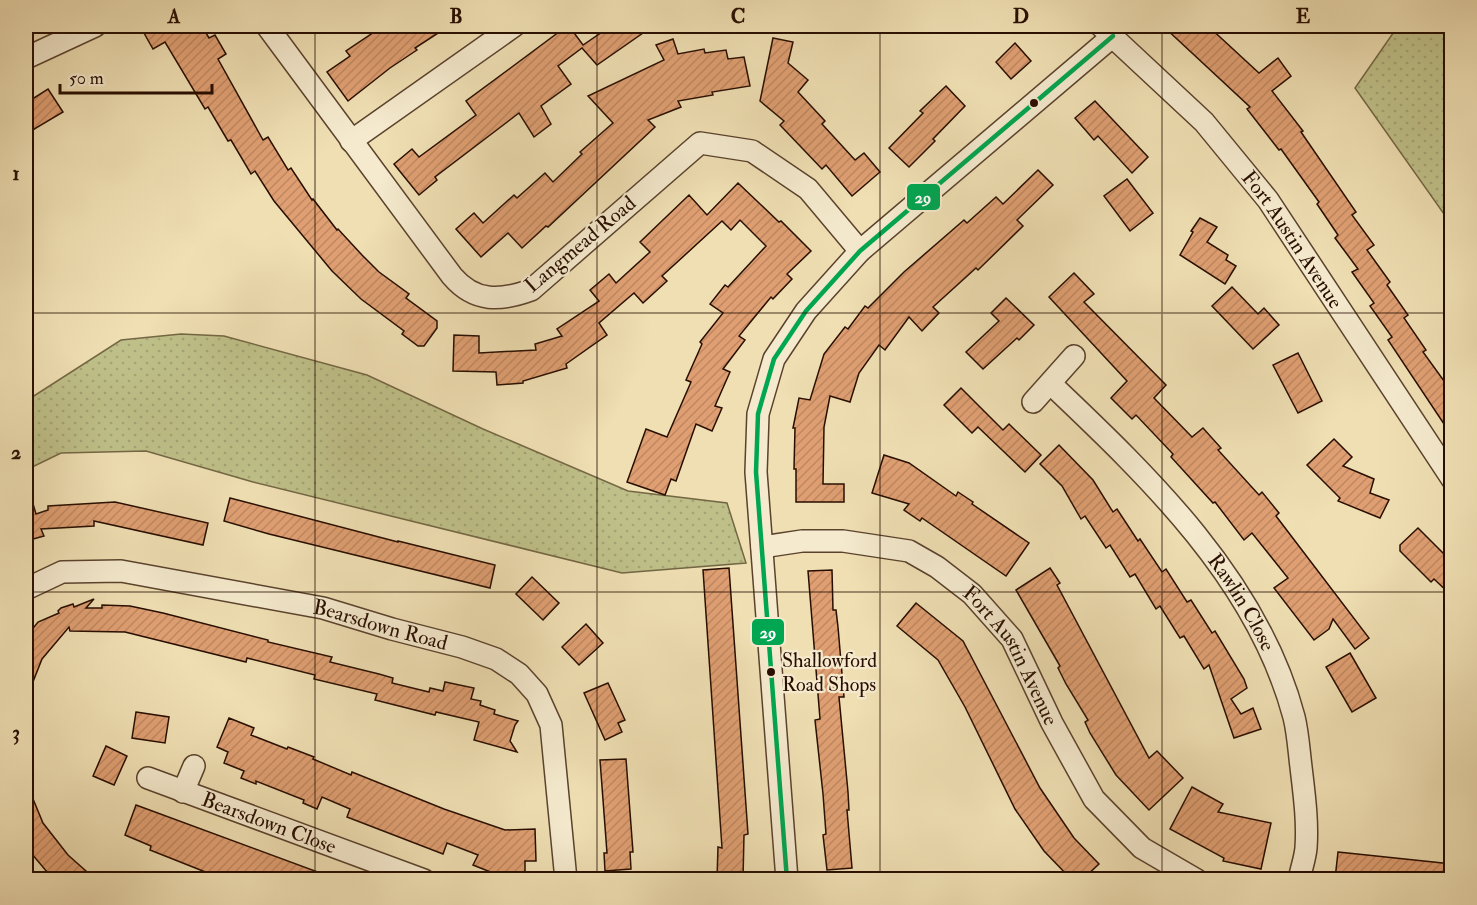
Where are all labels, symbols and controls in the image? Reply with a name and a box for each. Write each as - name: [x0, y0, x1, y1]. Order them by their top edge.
- text: A: [167, 4, 181, 29]
- text: B: [449, 4, 463, 29]
- text: C: [731, 4, 745, 29]
- text: D: [1013, 4, 1029, 29]
- text: E: [1296, 4, 1311, 29]
- scale bar: [60, 57, 212, 95]
- text: 50 m: [69, 67, 104, 90]
- unlabelled marker: [1028, 97, 1040, 109]
- text: 1: [12, 161, 20, 186]
- street label: Fort Austin Avenue: [1235, 165, 1349, 314]
- line badge: 29: [906, 183, 941, 211]
- text: 29: [915, 188, 931, 208]
- street label: Langmead Road: [519, 189, 642, 299]
- text: 2: [11, 440, 21, 465]
- street label: Rawlin Close: [1201, 548, 1281, 656]
- street label: Fort Austin Avenue: [958, 579, 1064, 730]
- street label: Bearsdown Road: [311, 593, 451, 657]
- line badge: 29: [751, 618, 785, 646]
- text: 29: [760, 623, 776, 643]
- place label: Shallowford Road Shops: [782, 648, 877, 698]
- marker: Shallowford Road Shops: [765, 666, 777, 678]
- text: 3: [12, 720, 20, 745]
- street label: Bearsdown Close: [198, 786, 340, 860]

